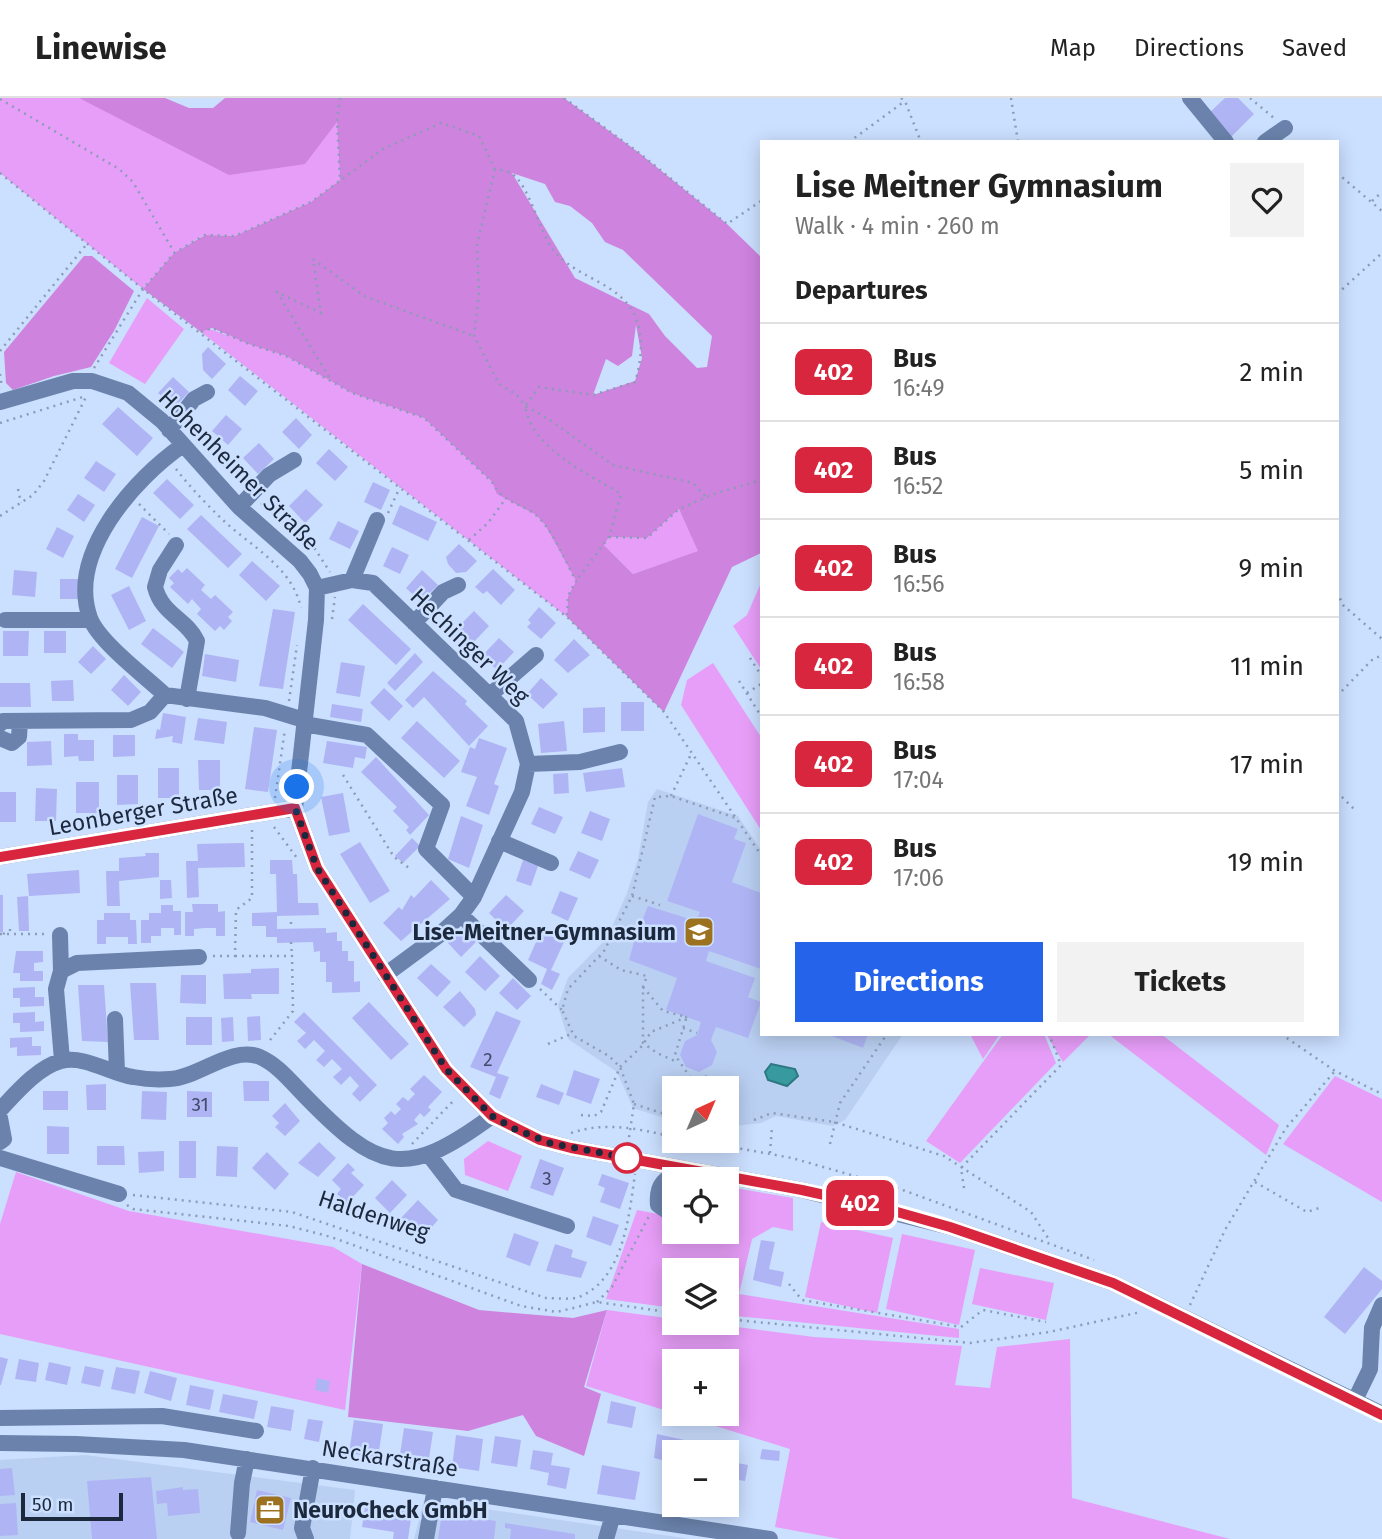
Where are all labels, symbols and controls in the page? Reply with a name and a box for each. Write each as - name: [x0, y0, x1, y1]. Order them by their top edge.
- text: Linewise: [35, 28, 167, 68]
- text: Map: [1050, 34, 1096, 62]
- text: Directions: [1134, 34, 1244, 62]
- text: Saved: [1282, 34, 1347, 62]
- button: heart: [1230, 163, 1304, 237]
- text: Lise Meitner Gymnasium: [795, 166, 1163, 206]
- text: Walk · 4 min · 260 m: [795, 212, 1000, 240]
- text: Departures: [795, 275, 928, 306]
- text: Bus: [893, 343, 936, 374]
- text: 2 min: [1239, 357, 1304, 388]
- text: 402: [814, 358, 853, 386]
- text: 16:49: [893, 374, 944, 402]
- street label: Hohenheimer Straße: [153, 384, 325, 556]
- text: Bus: [893, 441, 936, 472]
- text: 5 min: [1239, 455, 1304, 486]
- text: 402: [814, 456, 853, 484]
- text: 16:52: [893, 472, 943, 500]
- text: Bus: [893, 539, 936, 570]
- text: 9 min: [1239, 553, 1304, 584]
- text: 402: [814, 554, 853, 582]
- text: 16:56: [893, 570, 945, 598]
- street label: Hechinger Weg: [405, 582, 535, 710]
- text: Bus: [893, 637, 936, 668]
- text: 11 min: [1230, 651, 1304, 682]
- text: 402: [814, 652, 853, 680]
- text: 16:58: [893, 668, 945, 696]
- text: Bus: [893, 735, 936, 766]
- text: 17 min: [1229, 749, 1304, 780]
- text: 402: [814, 750, 853, 778]
- text: 17:04: [893, 766, 944, 794]
- your location: [279, 769, 314, 804]
- street label: Leonberger Straße: [46, 781, 240, 841]
- text: Bus: [893, 833, 936, 864]
- text: 19 min: [1227, 847, 1304, 878]
- text: 402: [814, 848, 853, 876]
- text: 17:06: [893, 864, 944, 892]
- school or university icon: Lise-Meitner-Gymnasium: [682, 915, 716, 949]
- place label: Lise-Meitner-Gymnasium: [412, 918, 676, 946]
- button: Directions: [795, 942, 1043, 1022]
- button: Tickets: [1057, 942, 1304, 1022]
- house number: 2: [483, 1048, 493, 1071]
- north arrow: [662, 1076, 738, 1153]
- map controls: [662, 1076, 739, 1517]
- house number: 31: [191, 1093, 209, 1116]
- unlabelled marker: [612, 1143, 642, 1173]
- house number: 3: [542, 1167, 552, 1190]
- button: locate: [662, 1167, 739, 1244]
- line badge: 402: [820, 1180, 900, 1226]
- street label: Haldenweg: [315, 1184, 433, 1246]
- text: 402: [840, 1189, 880, 1217]
- button: layers: [662, 1258, 739, 1335]
- button: +: [662, 1349, 739, 1426]
- street label: Neckarstraße: [320, 1433, 460, 1483]
- button: −: [662, 1440, 739, 1517]
- scale bar: [21, 1490, 122, 1522]
- text: 50 m: [32, 1493, 73, 1516]
- office icon: NeuroCheck GmbH: [253, 1493, 287, 1527]
- place label: NeuroCheck GmbH: [293, 1496, 488, 1524]

